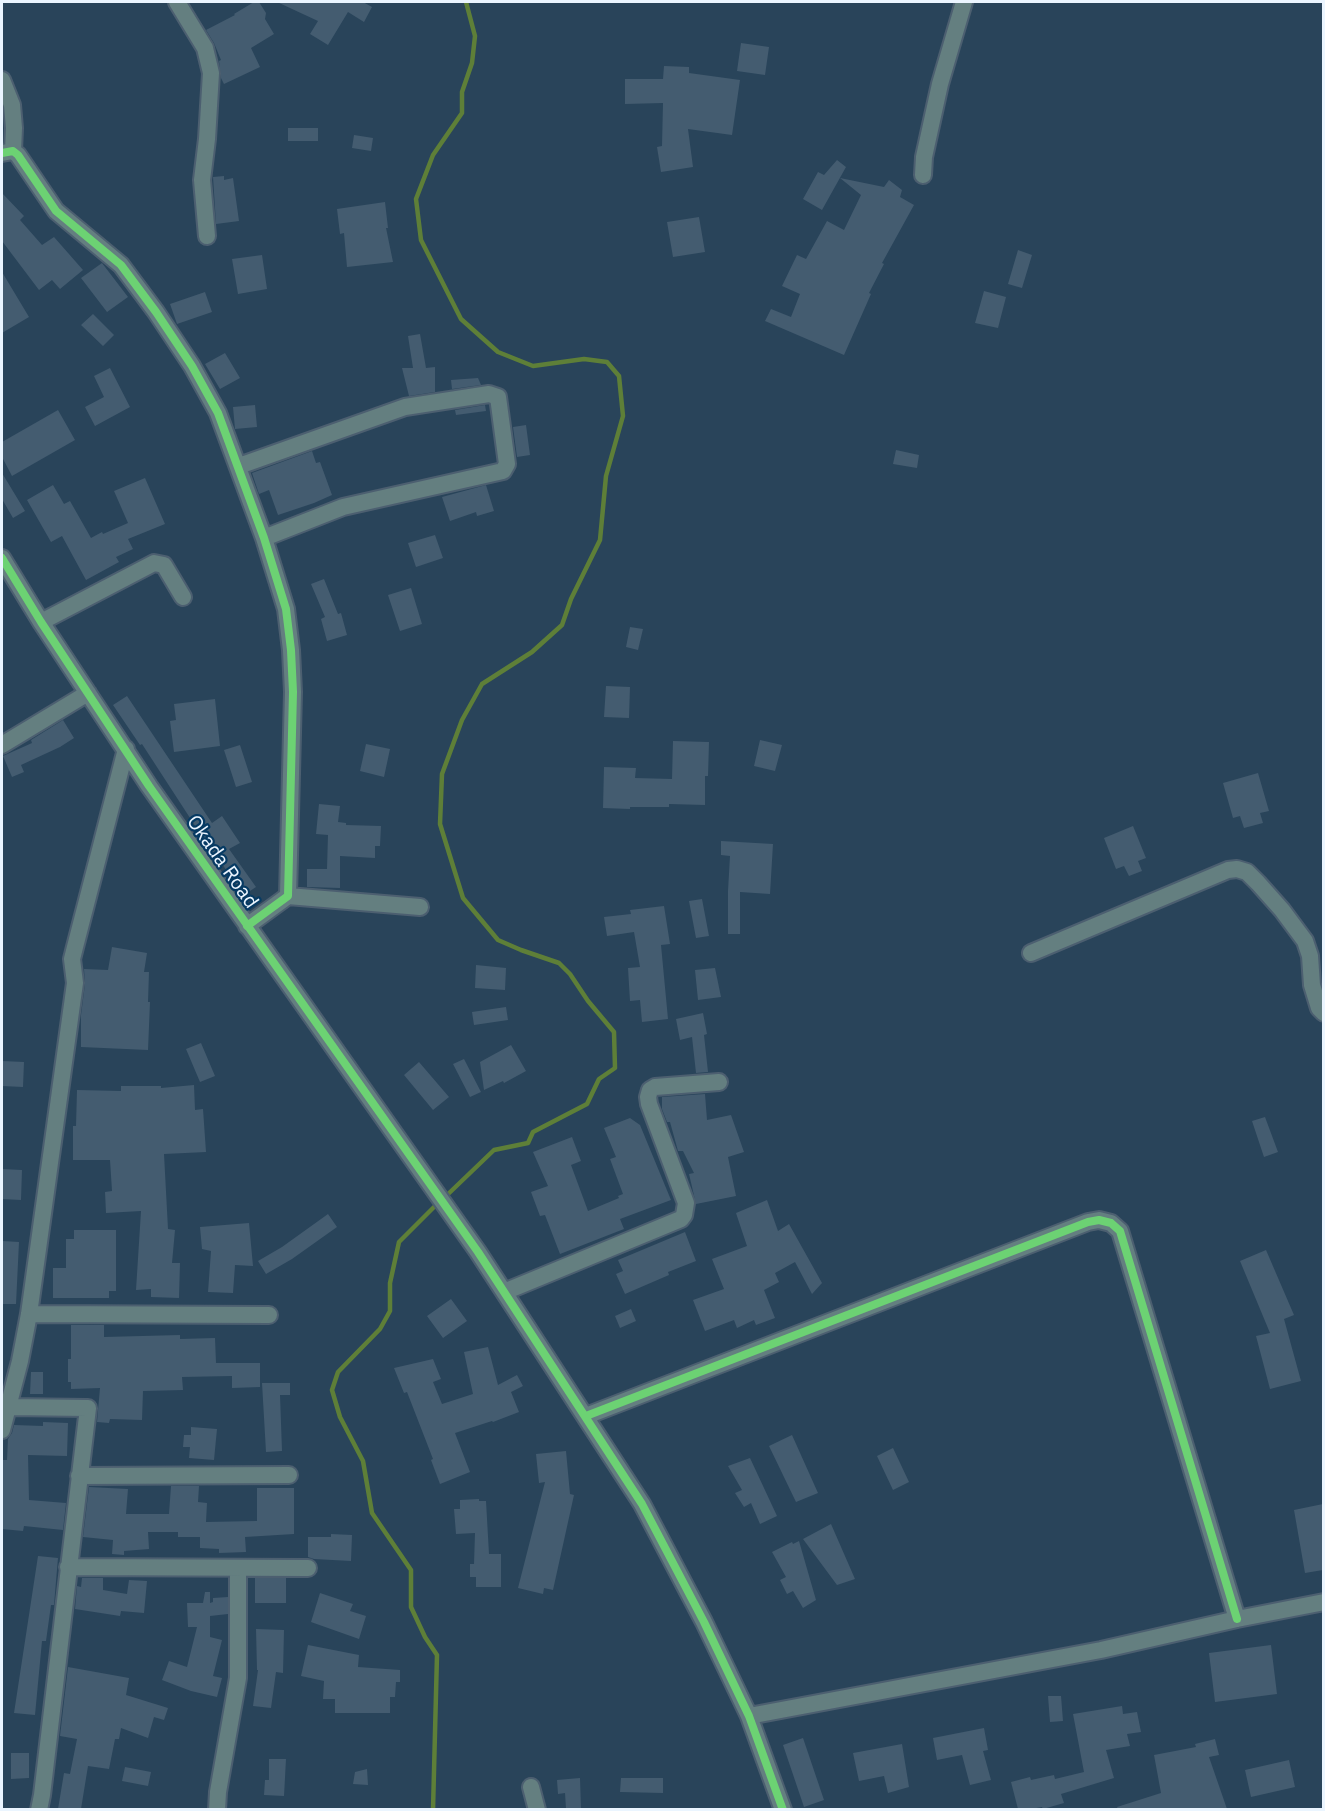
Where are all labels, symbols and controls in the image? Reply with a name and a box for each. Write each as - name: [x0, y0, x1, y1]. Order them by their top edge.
- street label: Okada Road: [181, 811, 263, 913]

